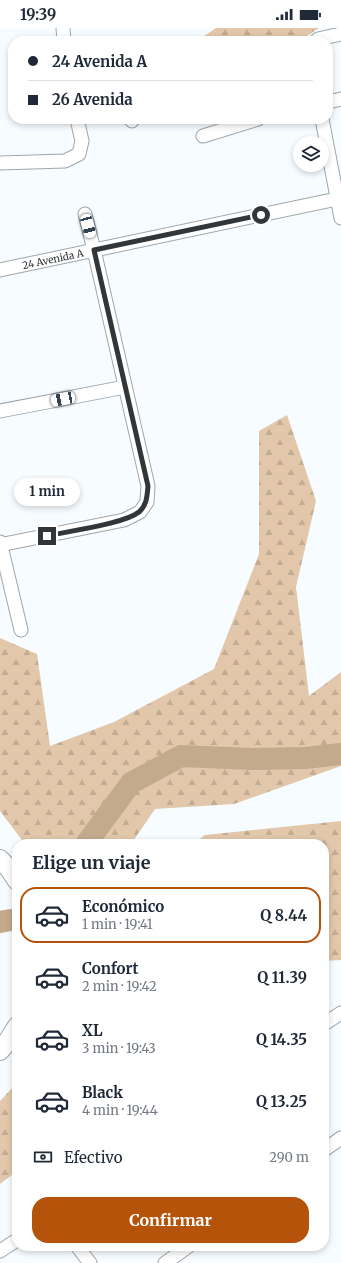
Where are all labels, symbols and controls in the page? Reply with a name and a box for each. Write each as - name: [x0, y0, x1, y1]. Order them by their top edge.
- text: 19:39: [20, 5, 56, 24]
- text: 24 Avenida A: [52, 52, 147, 71]
- text: 26 Avenida: [52, 90, 133, 109]
- map controls: [293, 136, 329, 172]
- button: layers: [293, 136, 329, 172]
- route start: [252, 206, 270, 224]
- car: [79, 213, 97, 239]
- street label: 24 Avenida A: [21, 246, 86, 272]
- car: [50, 391, 76, 407]
- callout: 1 min: [14, 478, 80, 506]
- text: 1 min: [29, 483, 65, 500]
- route end: [38, 527, 56, 545]
- text: Elige un viaje: [32, 851, 151, 874]
- icon: car: [34, 897, 70, 933]
- text: Económico: [82, 897, 164, 916]
- text: Q 8.44: [260, 906, 307, 925]
- text: 1 min · 19:41: [82, 916, 153, 933]
- icon: car: [34, 959, 70, 995]
- text: Confort: [82, 959, 139, 978]
- text: Q 11.39: [257, 968, 307, 987]
- text: 2 min · 19:42: [82, 978, 157, 995]
- icon: car: [34, 1021, 70, 1057]
- text: XL: [82, 1021, 103, 1040]
- text: Q 14.35: [256, 1030, 307, 1049]
- text: 3 min · 19:43: [82, 1040, 156, 1057]
- icon: car: [34, 1083, 70, 1119]
- text: Black: [82, 1083, 123, 1102]
- text: Q 13.25: [256, 1092, 307, 1111]
- text: 4 min · 19:44: [82, 1102, 158, 1119]
- icon: cash: [32, 1146, 54, 1168]
- text: Efectivo: [64, 1148, 122, 1167]
- text: 290 m: [269, 1149, 309, 1166]
- button: Confirmar: [32, 1197, 309, 1243]

